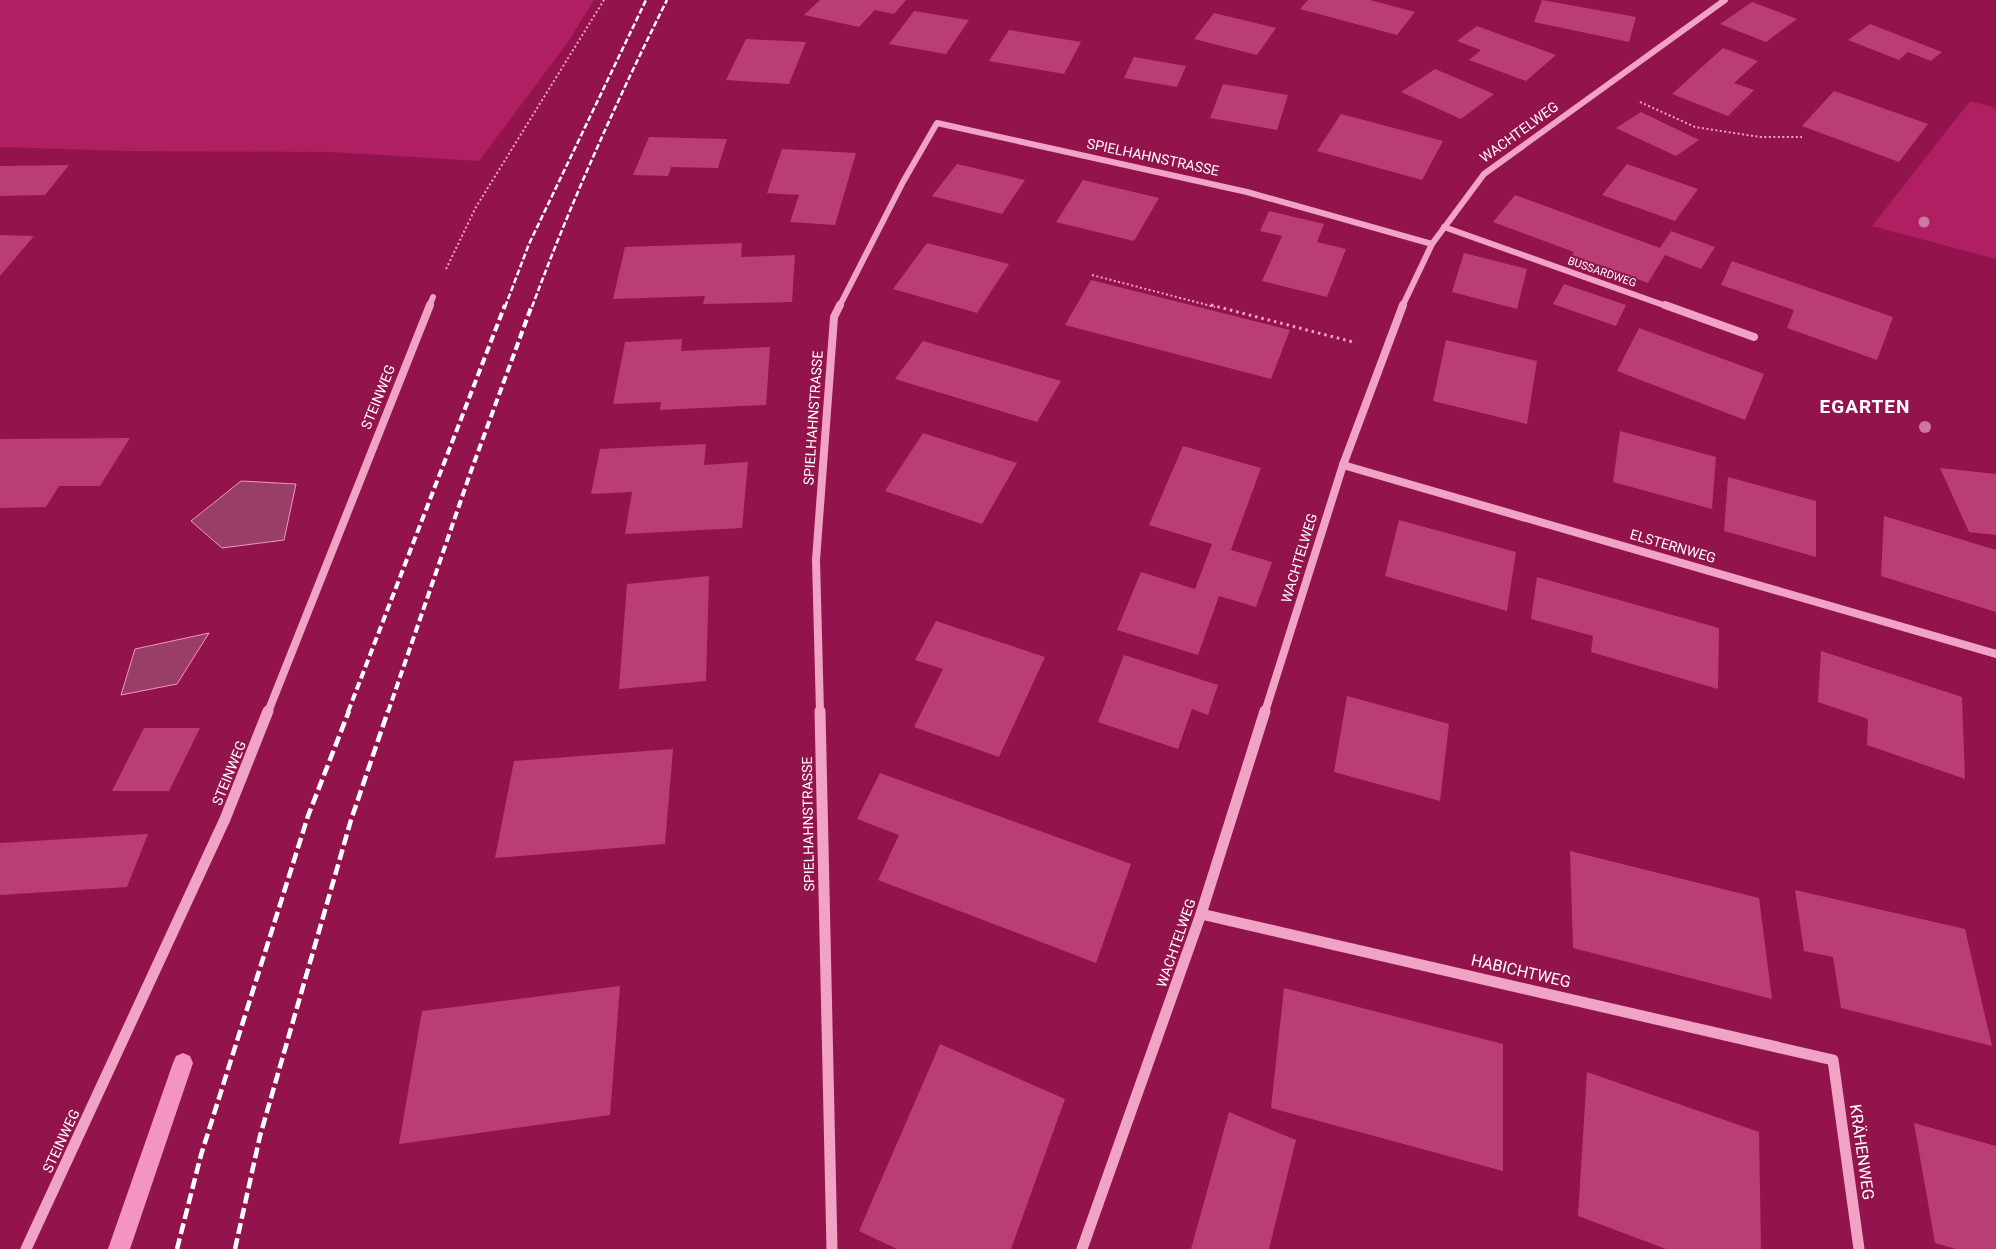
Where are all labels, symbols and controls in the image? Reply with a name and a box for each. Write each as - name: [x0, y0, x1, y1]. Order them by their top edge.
- street label: WACHTELWEG: [1477, 98, 1561, 166]
- street label: SPIELHAHNSTRASSE: [1085, 135, 1221, 179]
- street label: BUSSARDWEG: [1566, 254, 1638, 290]
- street label: SPIELHAHNSTRASSE: [800, 350, 826, 486]
- street label: STEINWEG: [358, 362, 398, 432]
- district label: EGARTEN: [1820, 395, 1910, 418]
- street label: WACHTELWEG: [1278, 511, 1320, 605]
- street label: ELSTERNWEG: [1628, 526, 1718, 566]
- street label: STEINWEG: [209, 738, 249, 808]
- street label: SPIELHAHNSTRASSE: [799, 756, 817, 891]
- street label: WACHTELWEG: [1153, 896, 1199, 990]
- street label: HABICHTWEG: [1469, 950, 1573, 992]
- street label: KRÄHENWEG: [1846, 1103, 1878, 1201]
- street label: STEINWEG: [39, 1107, 83, 1175]

